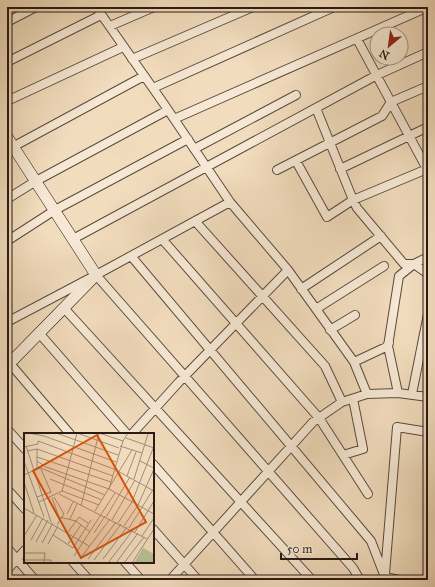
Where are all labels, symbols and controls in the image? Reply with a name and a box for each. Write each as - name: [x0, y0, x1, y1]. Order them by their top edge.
- north arrow: [369, 26, 409, 66]
- text: N: [377, 46, 392, 62]
- inset map: [24, 433, 154, 563]
- scale bar: [281, 535, 357, 561]
- text: 50 m: [287, 542, 312, 556]

